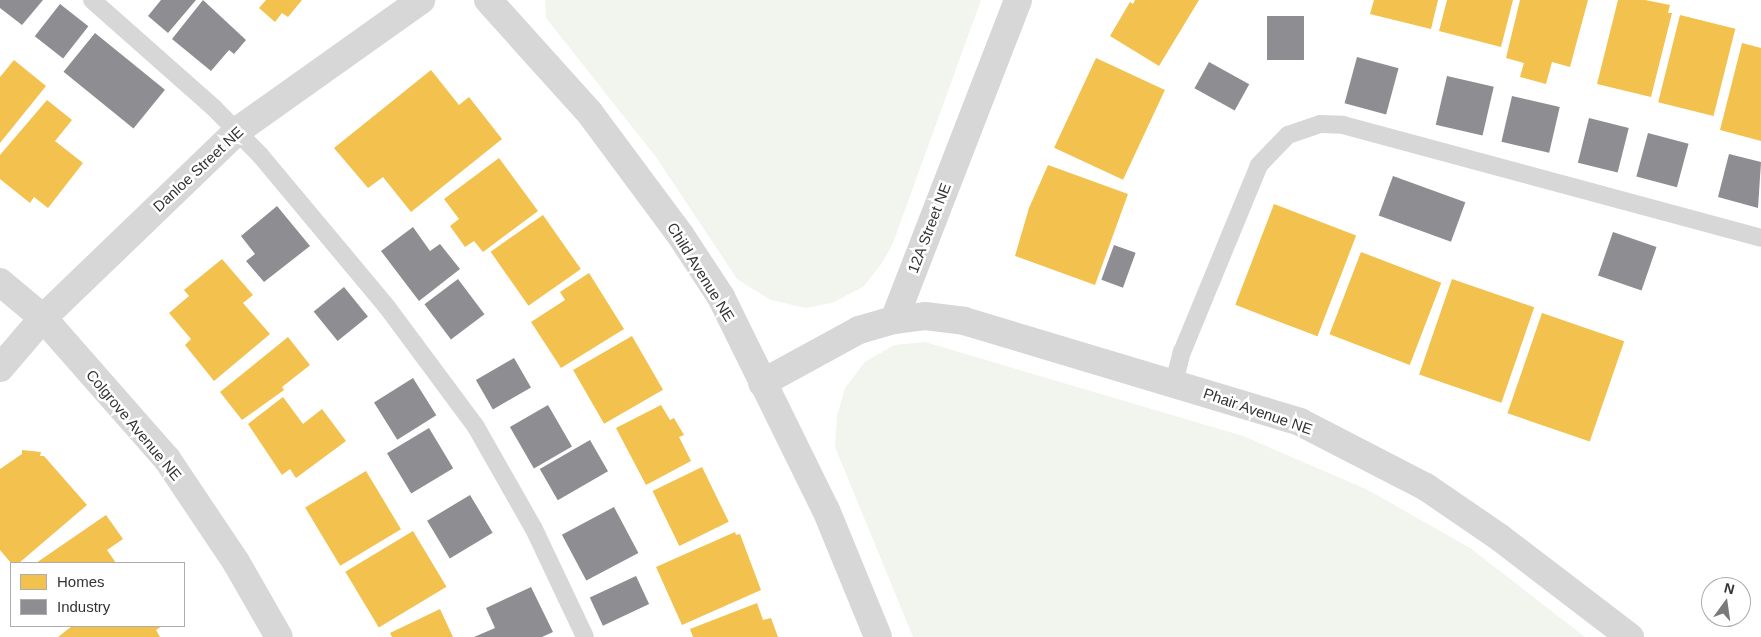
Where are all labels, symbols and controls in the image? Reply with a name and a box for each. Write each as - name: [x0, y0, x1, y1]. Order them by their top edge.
- street label: Danloe Street NE: [149, 123, 247, 215]
- street label: 12A Street NE: [903, 180, 955, 276]
- street label: Child Avenue NE: [663, 219, 739, 325]
- street label: Colgrove Avenue NE: [82, 366, 186, 484]
- street label: Phair Avenue NE: [1201, 384, 1315, 438]
- legend: [10, 562, 185, 627]
- text: Homes: [57, 573, 105, 590]
- north arrow: [1701, 577, 1751, 627]
- text: N: [1723, 579, 1736, 597]
- text: Industry: [57, 598, 110, 615]

